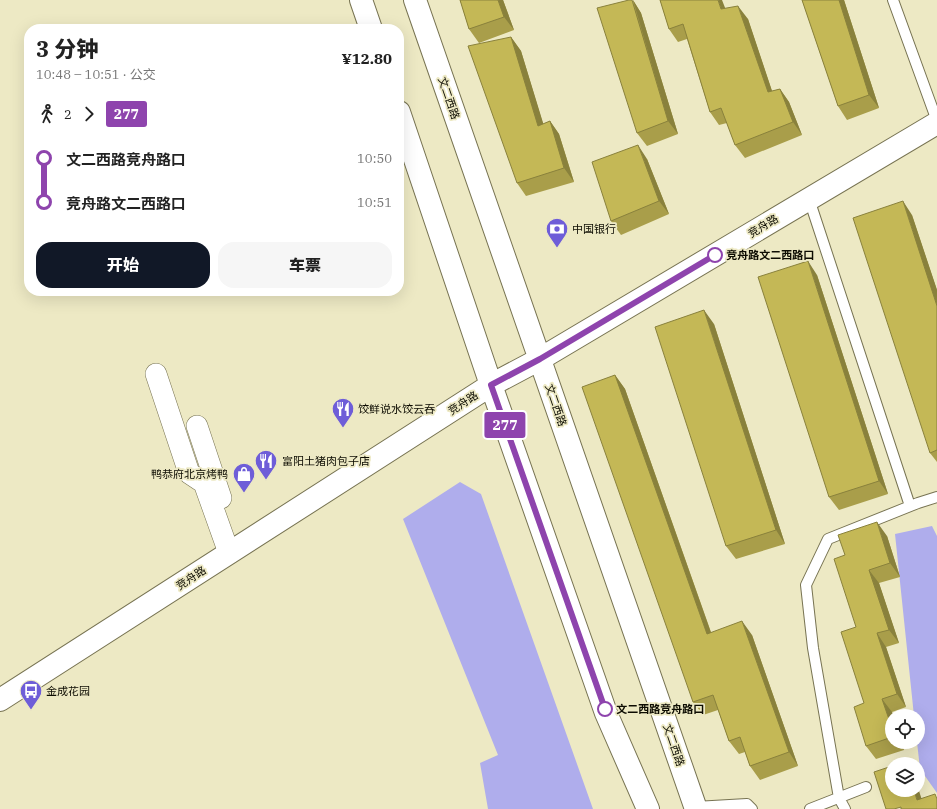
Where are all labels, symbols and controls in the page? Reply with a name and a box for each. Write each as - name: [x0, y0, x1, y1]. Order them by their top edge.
- text: 3 分钟: [36, 34, 98, 63]
- text: ¥12.80: [342, 49, 392, 68]
- text: 10:48 – 10:51 · 公交: [36, 66, 156, 83]
- street label: 文二西路: [435, 75, 463, 121]
- icon: walk: [36, 103, 58, 125]
- icon: forward: [78, 103, 100, 125]
- text: 277: [114, 105, 139, 123]
- text: 2: [64, 106, 72, 123]
- text: 文二西路竞舟路口: [66, 150, 186, 169]
- text: 10:50: [357, 150, 392, 167]
- text: 竞舟路文二西路口: [66, 194, 186, 213]
- text: 10:51: [357, 194, 392, 211]
- street label: 竞舟路: [745, 212, 781, 240]
- bank icon: 中国银行: [544, 216, 570, 249]
- place label: 中国银行: [572, 222, 616, 236]
- button: 开始: [36, 242, 210, 288]
- button: 车票: [218, 242, 392, 288]
- marker: 竞舟路文二西路口: [707, 247, 723, 263]
- place label: 竞舟路文二西路口: [726, 248, 814, 262]
- street label: 文二西路: [542, 382, 570, 428]
- street label: 竞舟路: [445, 388, 481, 418]
- restaurant icon: 饺鲜说水饺云吞: [330, 396, 356, 429]
- place label: 饺鲜说水饺云吞: [358, 402, 435, 416]
- line badge: 277: [482, 412, 528, 438]
- text: 277: [492, 416, 518, 434]
- restaurant icon: 富阳土猪肉包子店: [253, 448, 279, 481]
- place label: 富阳土猪肉包子店: [282, 454, 370, 468]
- shop icon: 鸭恭府北京烤鸭: [231, 461, 257, 494]
- place label: 鸭恭府北京烤鸭: [151, 467, 228, 481]
- street label: 竞舟路: [173, 563, 209, 593]
- bus stop icon: 金成花园: [18, 678, 44, 711]
- place label: 金成花园: [46, 684, 90, 698]
- marker: 文二西路竞舟路口: [597, 701, 613, 717]
- place label: 文二西路竞舟路口: [616, 702, 704, 716]
- map controls: [885, 709, 925, 797]
- button: locate: [885, 709, 925, 749]
- street label: 文二西路: [660, 722, 688, 768]
- button: layers: [885, 757, 925, 797]

